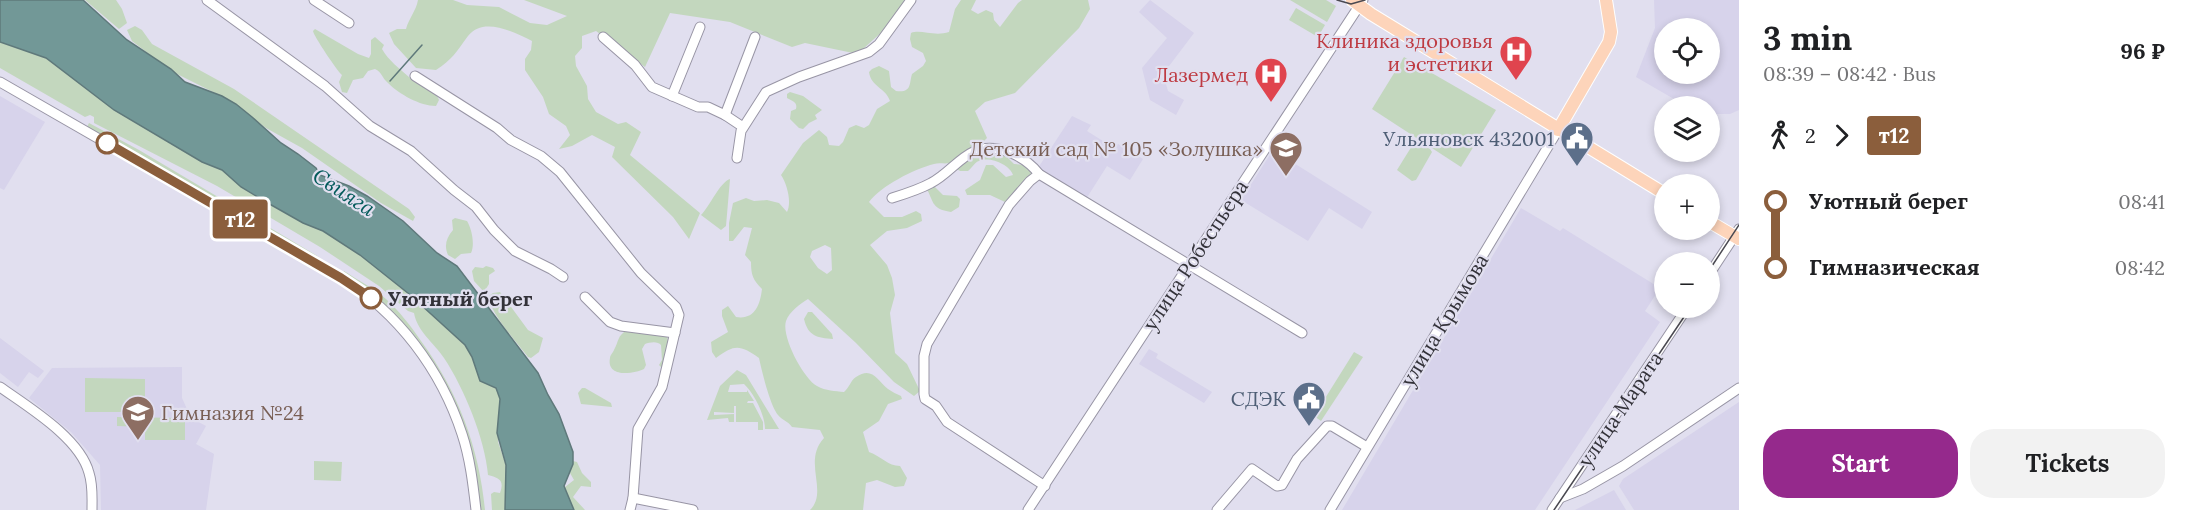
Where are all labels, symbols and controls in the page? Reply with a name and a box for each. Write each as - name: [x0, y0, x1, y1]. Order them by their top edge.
- text: 3 min: [1763, 17, 1852, 59]
- map controls: [1654, 18, 1720, 318]
- button: locate: [1654, 18, 1720, 84]
- place label: Клиника здоровья и эстетики: [1316, 28, 1493, 76]
- hospital icon: Клиника здоровья и эстетики: [1498, 34, 1534, 81]
- text: 96 ₽: [2120, 37, 2165, 65]
- hospital icon: Лазермед: [1253, 56, 1289, 103]
- text: 08:39 – 08:42 · Bus: [1763, 61, 1936, 86]
- place label: Лазермед: [1154, 62, 1248, 87]
- button: layers: [1654, 96, 1720, 162]
- icon: walk: [1763, 119, 1796, 152]
- icon: forward: [1825, 119, 1858, 152]
- public building icon: Ульяновск 432001: [1559, 120, 1595, 167]
- text: т12: [1879, 122, 1909, 149]
- text: 2: [1805, 123, 1816, 148]
- place label: Ульяновск 432001: [1382, 126, 1554, 151]
- school or university icon: Детский сад № 105 «Золушка»: [1268, 130, 1304, 177]
- unlabelled marker: [96, 132, 118, 154]
- place label: Детский сад № 105 «Золушка»: [969, 136, 1263, 161]
- water label: Свияга: [308, 162, 381, 222]
- button: +: [1654, 174, 1720, 240]
- street label: улица Робеспьера: [1137, 175, 1253, 335]
- text: Уютный берег: [1809, 187, 1968, 215]
- text: 08:41: [2118, 189, 2165, 214]
- line badge: т12: [206, 200, 274, 238]
- text: т12: [225, 206, 255, 233]
- street label: улица Крымова: [1395, 249, 1493, 391]
- button: −: [1654, 252, 1720, 318]
- text: Гимназическая: [1809, 253, 1980, 281]
- text: 08:42: [2115, 255, 2165, 280]
- place label: Уютный берег: [388, 286, 533, 311]
- marker: Уютный берег: [360, 287, 382, 309]
- street label: улица Марата: [1572, 346, 1668, 472]
- public building icon: СДЭК: [1291, 380, 1327, 427]
- place label: СДЭК: [1231, 386, 1286, 411]
- school or university icon: Гимназия №24: [120, 394, 156, 441]
- place label: Гимназия №24: [161, 400, 304, 425]
- button: Start: [1763, 429, 1958, 498]
- button: Tickets: [1970, 429, 2165, 498]

